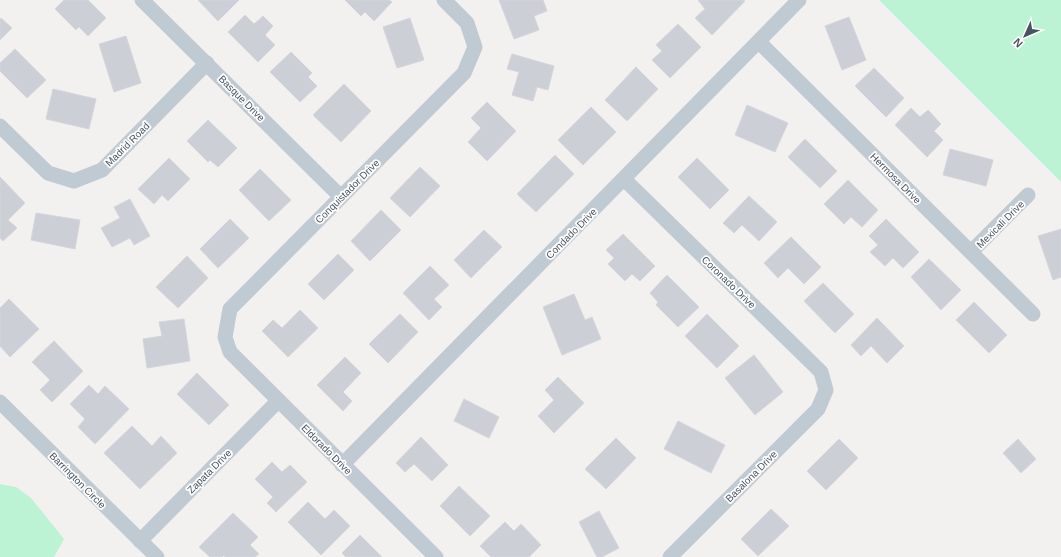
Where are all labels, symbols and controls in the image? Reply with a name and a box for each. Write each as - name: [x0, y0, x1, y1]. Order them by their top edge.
- north arrow: [1005, 16, 1045, 56]
- text: N: [1011, 36, 1025, 50]
- street label: Basque Drive: [217, 73, 267, 124]
- street label: Madrid Road: [103, 120, 151, 168]
- street label: Hermosa Drive: [868, 151, 923, 206]
- street label: Conquistador Drive: [313, 157, 382, 226]
- street label: Mexicali Drive: [974, 198, 1027, 250]
- street label: Condado Drive: [544, 206, 599, 261]
- street label: Coronado Drive: [700, 254, 758, 311]
- street label: Eldorado Drive: [299, 422, 354, 477]
- street label: Zapata Drive: [185, 447, 234, 495]
- street label: Basalona Drive: [723, 448, 780, 504]
- street label: Barrington Circle: [47, 450, 108, 511]

